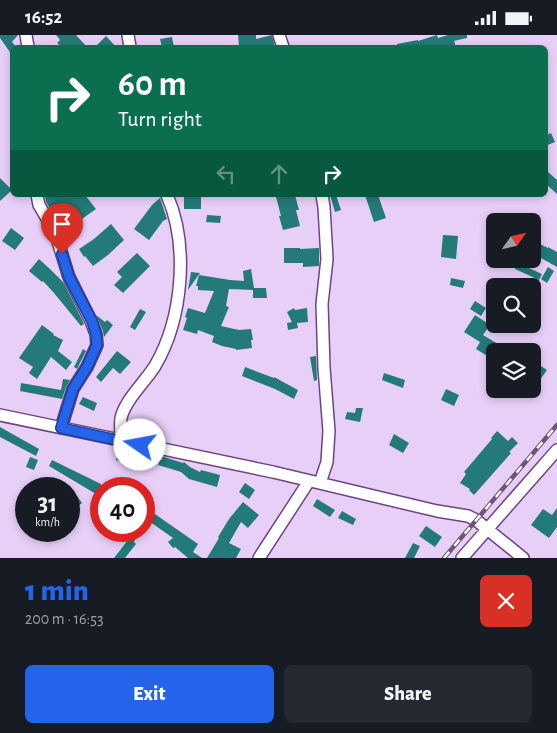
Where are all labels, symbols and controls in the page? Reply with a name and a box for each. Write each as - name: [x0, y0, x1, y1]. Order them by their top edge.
- text: 16:52: [25, 8, 63, 27]
- icon: right: [35, 65, 100, 130]
- text: 60 m: [118, 67, 187, 102]
- text: Turn right: [118, 108, 202, 130]
- icon: left: [212, 160, 240, 188]
- icon: ahead: [265, 160, 293, 188]
- icon: right: [318, 160, 346, 188]
- pin: [41, 203, 83, 254]
- icon: arrive: [48, 210, 76, 238]
- north arrow: [486, 213, 541, 267]
- map controls: [486, 213, 541, 398]
- button: search: [486, 278, 541, 333]
- button: layers: [486, 343, 541, 398]
- position arrow: [113, 418, 165, 470]
- speed limit sign: 40: [90, 477, 155, 542]
- text: 31: [38, 491, 57, 516]
- text: km/h: [35, 516, 60, 528]
- button: close: [480, 575, 532, 627]
- text: 1 min: [25, 576, 89, 606]
- text: 200 m · 16:53: [25, 611, 104, 627]
- button: Exit: [25, 665, 274, 723]
- button: Share: [284, 665, 532, 723]

